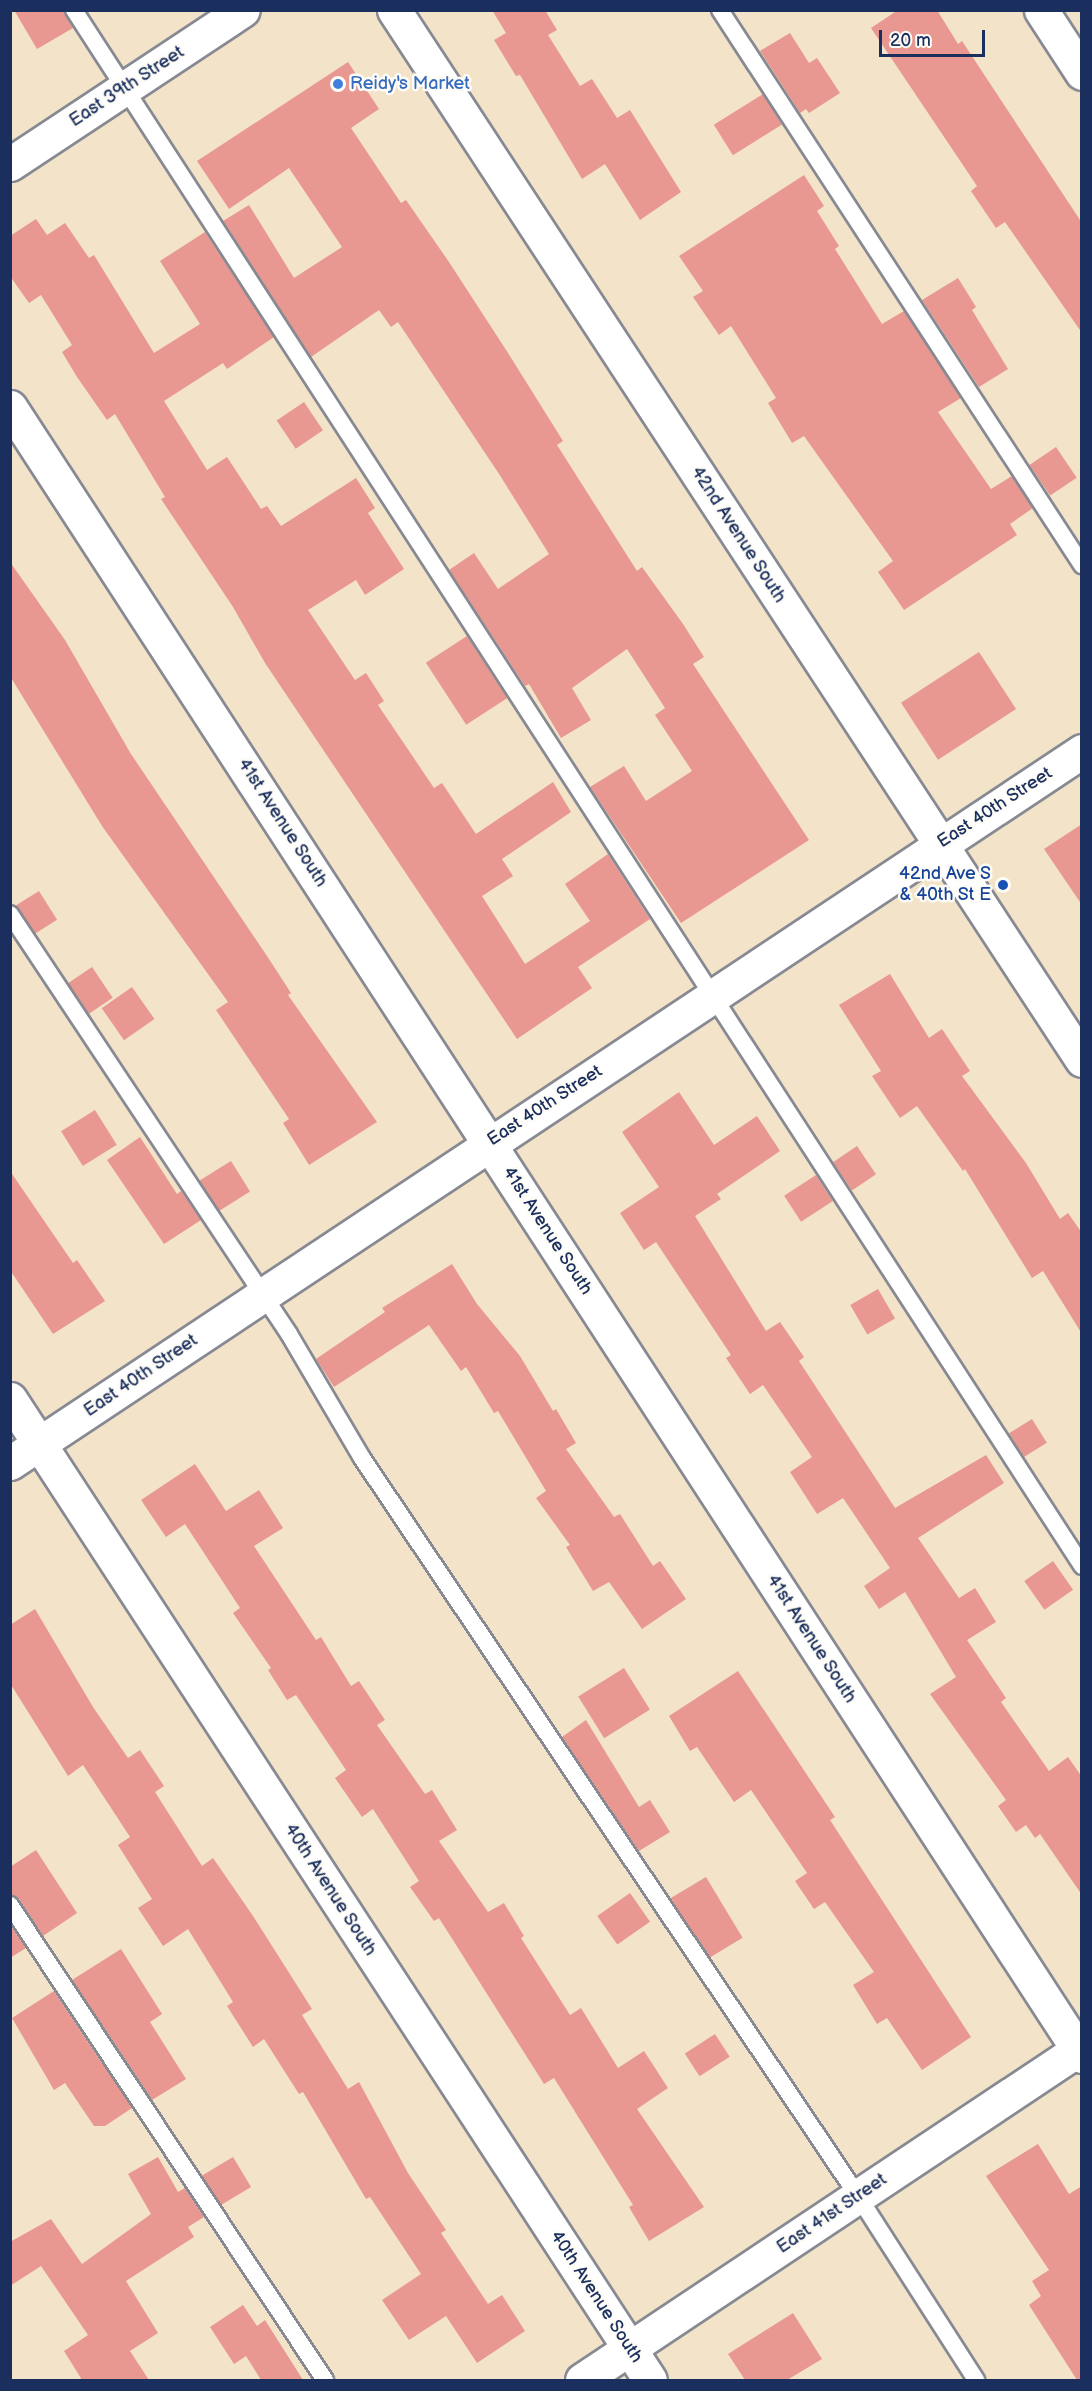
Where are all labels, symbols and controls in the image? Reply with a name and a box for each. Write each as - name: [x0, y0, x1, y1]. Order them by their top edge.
- scale bar: [882, 18, 988, 56]
- text: 20 m: [890, 30, 931, 51]
- street label: East 39th Street: [66, 42, 188, 132]
- place label: Reidy's Market: [350, 73, 470, 95]
- marker: Reidy's Market: [331, 77, 345, 91]
- street label: 42nd Avenue South: [686, 463, 790, 607]
- street label: 41st Avenue South: [232, 755, 332, 891]
- street label: East 40th Street: [933, 763, 1057, 853]
- place label: 42nd Ave S & 40th St E: [899, 864, 991, 906]
- marker: 42nd Ave S & 40th St E: [996, 878, 1010, 892]
- street label: East 40th Street: [483, 1061, 607, 1151]
- street label: 41st Avenue South: [497, 1163, 597, 1299]
- street label: East 40th Street: [80, 1330, 202, 1422]
- street label: 41st Avenue South: [761, 1571, 861, 1707]
- street label: 40th Avenue South: [279, 1820, 381, 1960]
- street label: East 41st Street: [773, 2169, 891, 2259]
- street label: 40th Avenue South: [545, 2227, 647, 2367]

